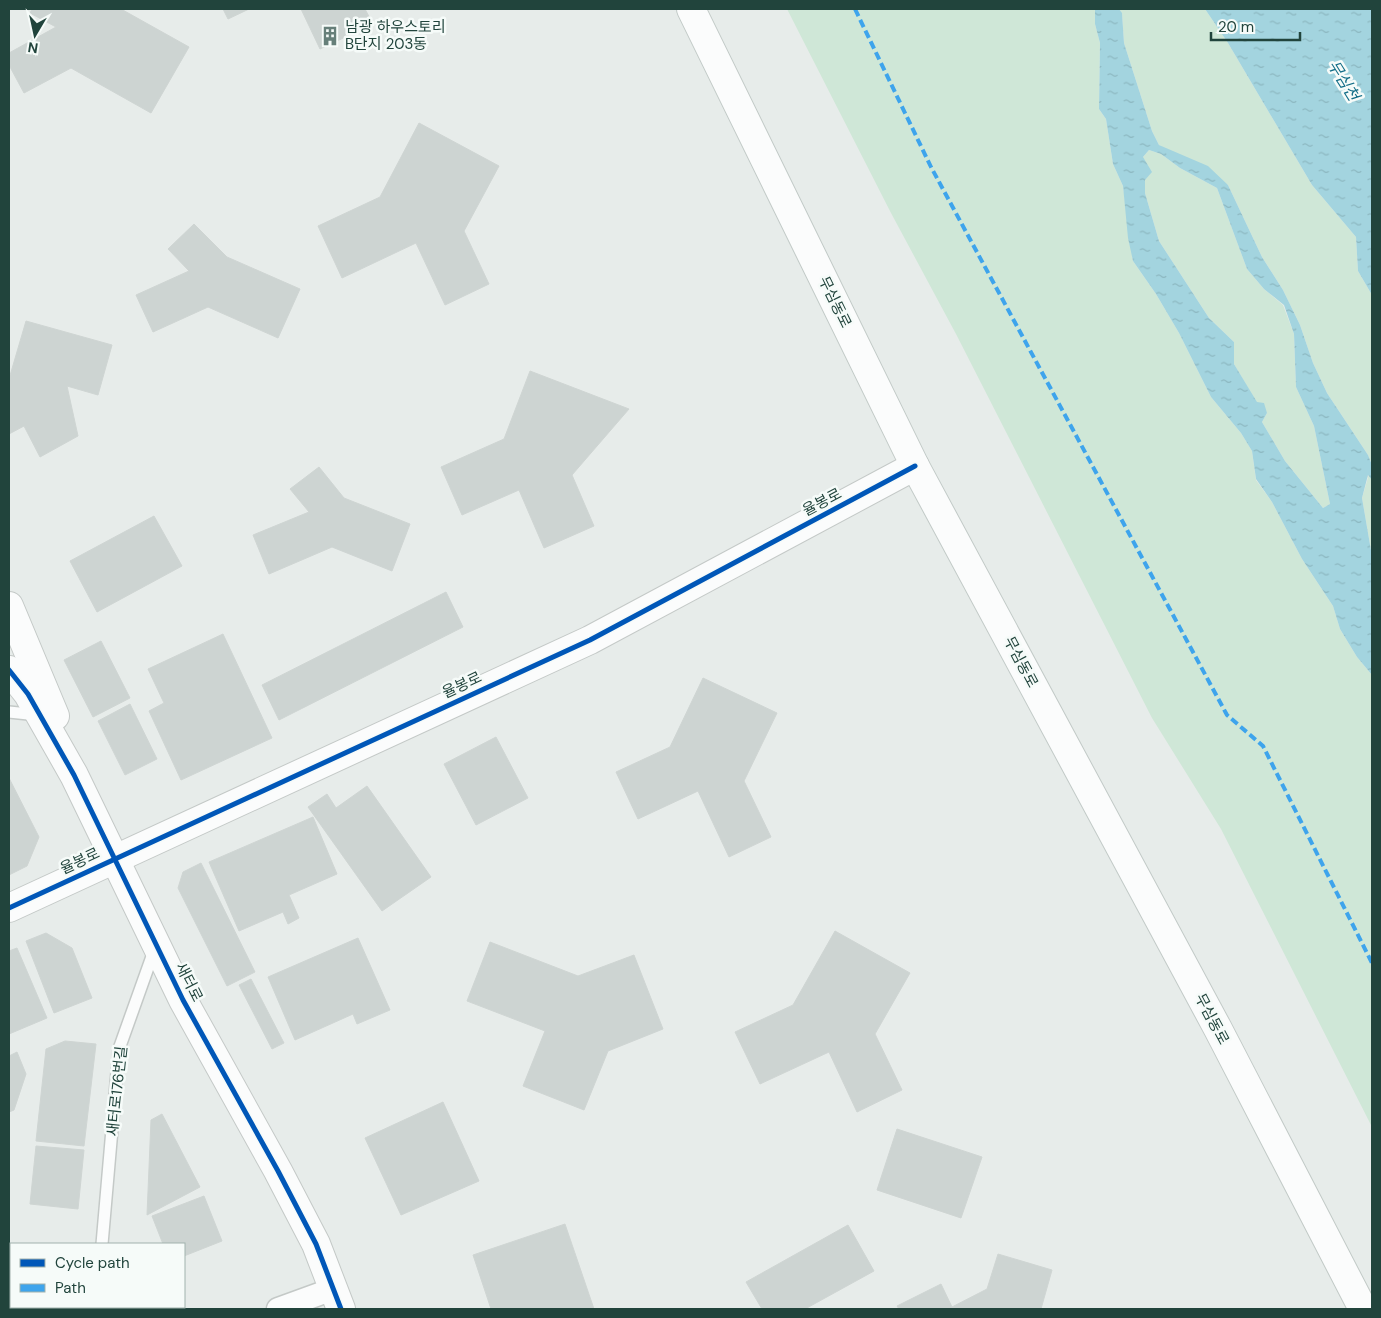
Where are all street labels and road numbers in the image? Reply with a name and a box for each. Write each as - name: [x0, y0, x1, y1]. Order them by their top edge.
- street label: 무심동로: [814, 273, 856, 331]
- street label: 율봉로: [799, 483, 845, 521]
- street label: 무심동로: [999, 633, 1043, 691]
- street label: 율봉로: [439, 667, 485, 703]
- street label: 율봉로: [57, 843, 103, 879]
- street label: 새터로: [171, 959, 207, 1005]
- street label: 무심동로: [1190, 990, 1234, 1048]
- street label: 새터로176번길: [102, 1045, 132, 1137]

